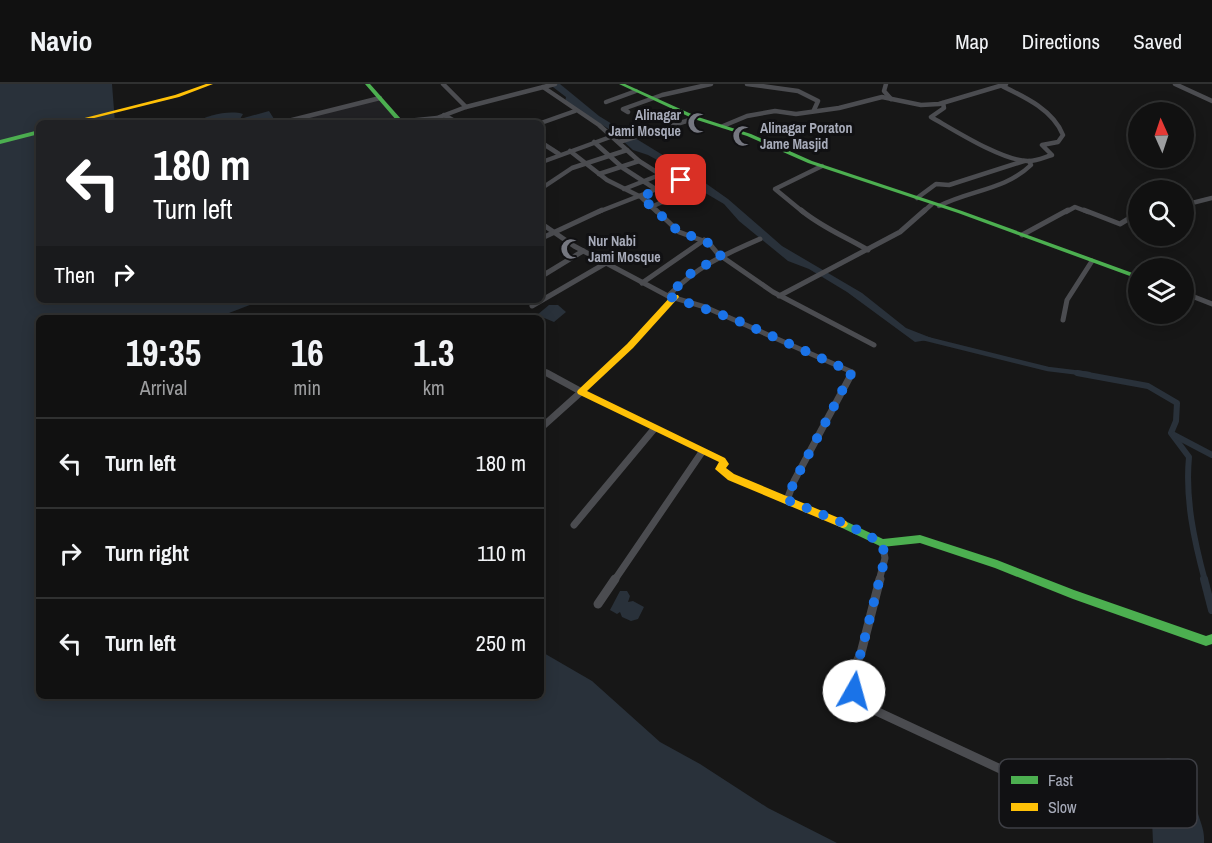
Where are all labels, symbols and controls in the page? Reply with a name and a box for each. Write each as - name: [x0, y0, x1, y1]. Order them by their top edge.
- text: Navio: [30, 22, 93, 60]
- text: Map: [955, 27, 989, 56]
- text: Directions: [1022, 27, 1100, 56]
- text: Saved: [1133, 27, 1182, 56]
- north arrow: [1128, 102, 1194, 168]
- map controls: [1128, 102, 1194, 324]
- place label: Alinagar Jami Mosque: [608, 106, 682, 140]
- mosque icon: Alinagar Jami Mosque: [686, 111, 710, 135]
- place label: Alinagar Poraton Jame Masjid: [760, 119, 853, 153]
- mosque icon: Alinagar Poraton Jame Masjid: [731, 124, 755, 148]
- text: 180 m: [153, 137, 251, 193]
- icon: left: [54, 144, 132, 222]
- pin: [655, 154, 706, 205]
- icon: arrive: [664, 163, 697, 196]
- button: search: [1128, 180, 1194, 246]
- text: Turn left: [153, 191, 232, 227]
- place label: Nur Nabi Jami Mosque: [588, 232, 661, 266]
- mosque icon: Nur Nabi Jami Mosque: [559, 237, 583, 261]
- icon: right: [107, 258, 140, 291]
- button: layers: [1128, 258, 1194, 324]
- text: Then: [54, 260, 95, 290]
- text: 19:35: [126, 329, 201, 377]
- text: 16: [291, 329, 324, 377]
- text: 1.3: [413, 329, 454, 377]
- text: Arrival: [140, 374, 187, 401]
- text: min: [294, 374, 321, 401]
- text: km: [423, 374, 445, 401]
- icon: left: [54, 447, 87, 480]
- text: Turn left: [105, 448, 176, 478]
- text: 180 m: [476, 448, 526, 478]
- icon: right: [54, 537, 87, 570]
- text: Turn right: [105, 538, 189, 568]
- text: 110 m: [477, 538, 526, 568]
- icon: left: [54, 627, 87, 660]
- text: Turn left: [105, 628, 176, 658]
- text: 250 m: [476, 628, 526, 658]
- position arrow: [822, 659, 886, 723]
- legend: [999, 759, 1197, 828]
- text: Fast: [1048, 769, 1073, 791]
- text: Slow: [1048, 796, 1077, 818]

